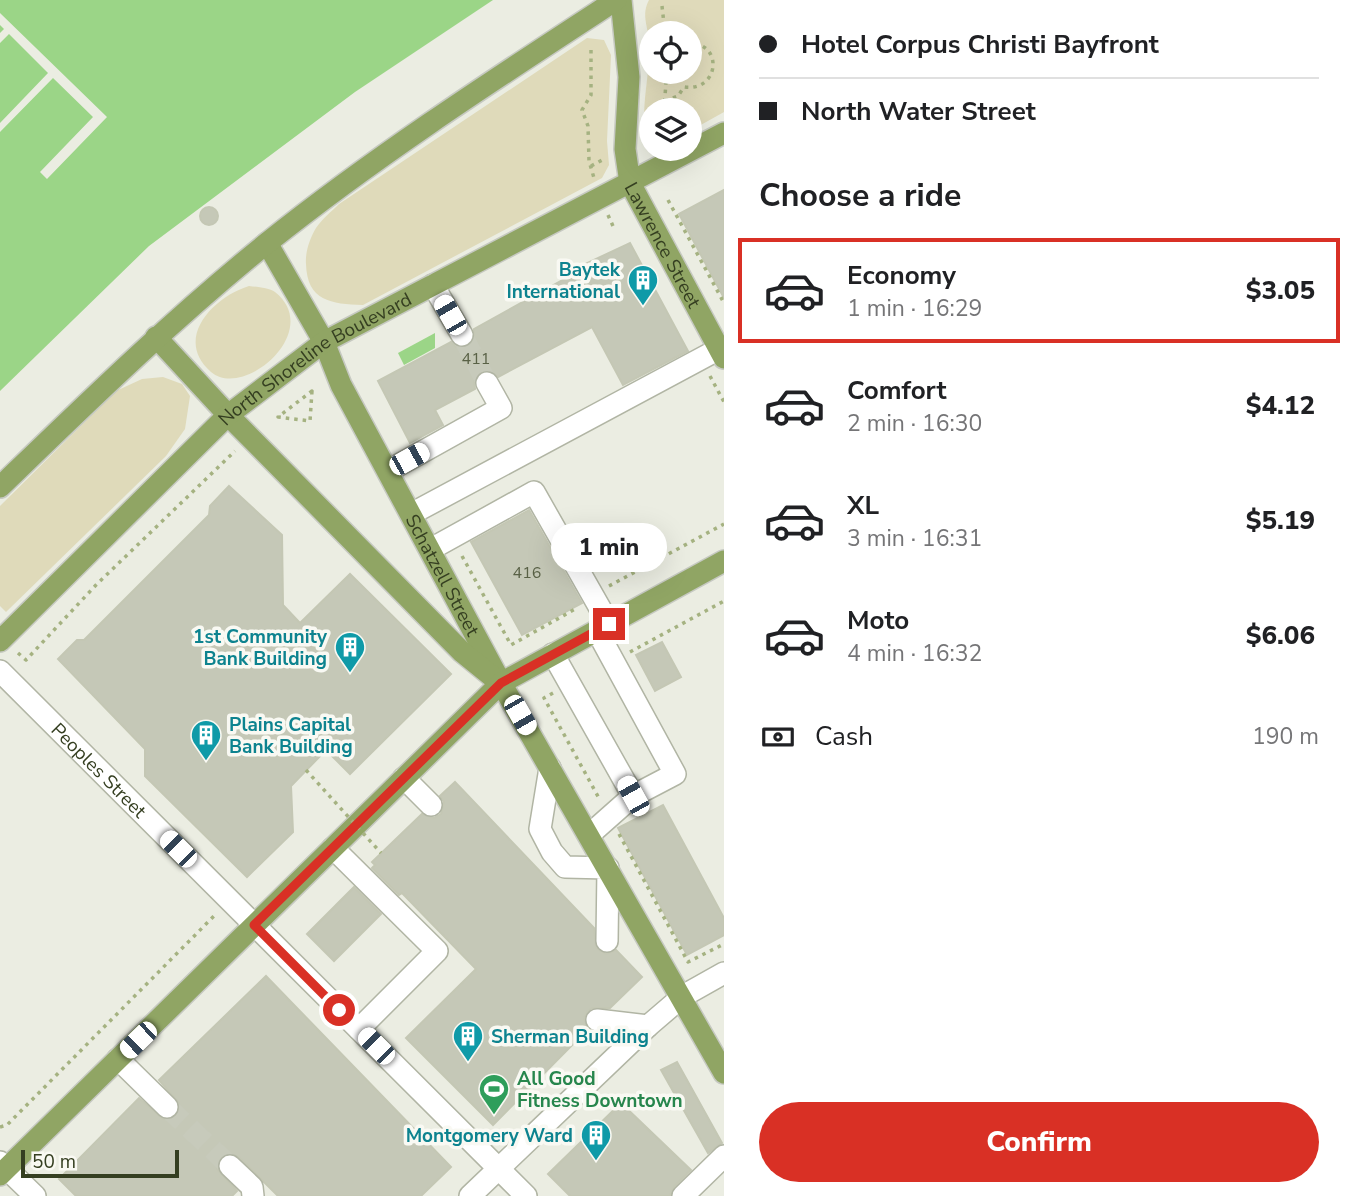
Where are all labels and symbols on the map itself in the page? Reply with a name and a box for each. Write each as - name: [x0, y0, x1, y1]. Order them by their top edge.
- street label: Lawrence Street: [618, 178, 707, 313]
- place label: Baytek International: [506, 257, 621, 305]
- building icon: Baytek International: [626, 263, 660, 307]
- street label: North Shoreline Boulevard: [213, 286, 416, 432]
- car: [431, 292, 470, 338]
- house number: 411: [462, 348, 490, 370]
- car: [386, 440, 433, 478]
- street label: Schatzell Street: [399, 510, 486, 641]
- callout: 1 min: [551, 522, 667, 572]
- house number: 416: [513, 562, 541, 584]
- route end: [593, 608, 625, 640]
- place label: 1st Community Bank Building: [193, 624, 328, 672]
- building icon: 1st Community Bank Building: [333, 630, 367, 674]
- car: [501, 692, 540, 738]
- place label: Plains Capital Bank Building: [229, 712, 353, 760]
- street label: Peoples Street: [45, 717, 152, 824]
- building icon: Plains Capital Bank Building: [189, 718, 223, 762]
- car: [614, 773, 653, 819]
- car: [156, 827, 201, 871]
- route start: [323, 994, 355, 1026]
- car: [116, 1018, 161, 1062]
- building icon: Sherman Building: [451, 1019, 485, 1063]
- car: [354, 1024, 399, 1068]
- place label: Sherman Building: [491, 1024, 649, 1050]
- place label: All Good Fitness Downtown: [517, 1066, 683, 1114]
- sports icon: All Good Fitness Downtown: [477, 1072, 511, 1116]
- building icon: Montgomery Ward: [579, 1118, 613, 1162]
- place label: Montgomery Ward: [406, 1123, 573, 1149]
- scale bar: [21, 1147, 178, 1179]

